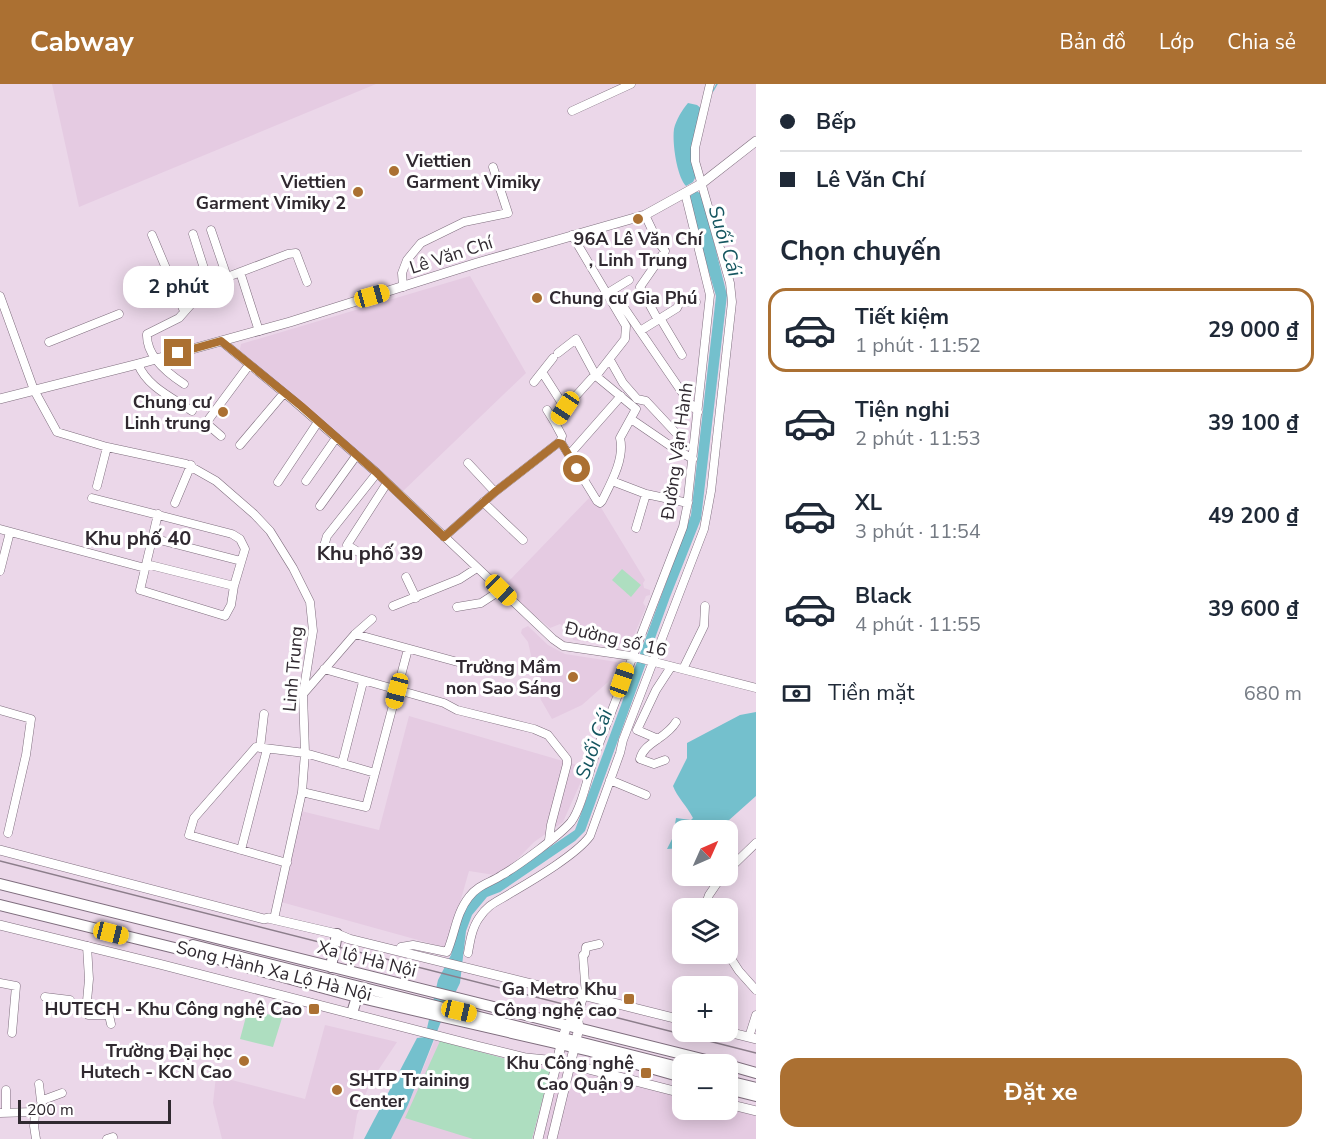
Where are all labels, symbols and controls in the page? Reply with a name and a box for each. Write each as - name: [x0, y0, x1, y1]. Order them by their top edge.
- text: Cabway: [30, 23, 134, 61]
- text: Bản đồ: [1059, 28, 1126, 56]
- text: Lớp: [1159, 28, 1194, 56]
- text: Chia sẻ: [1227, 28, 1296, 56]
- text: Bếp: [816, 107, 856, 137]
- place label: Viettien Garment Vimiky: [405, 149, 541, 194]
- marker: Viettien Garment Vimiky: [387, 164, 401, 178]
- text: Lê Văn Chí: [816, 165, 925, 195]
- place label: Viettien Garment Vimiky 2: [196, 170, 346, 215]
- marker: Viettien Garment Vimiky 2: [351, 185, 365, 199]
- water label: Suối Cái: [701, 202, 749, 280]
- marker: 96A Lê Văn Chí , Linh Trung: [631, 212, 645, 226]
- place label: 96A Lê Văn Chí , Linh Trung: [574, 227, 704, 272]
- street label: Lê Văn Chí: [406, 230, 496, 280]
- text: Chọn chuyến: [780, 233, 941, 270]
- callout: 2 phút: [122, 266, 234, 308]
- text: 2 phút: [148, 273, 209, 300]
- car: [352, 282, 392, 310]
- place label: Chung cư Gia Phú: [549, 286, 697, 310]
- marker: Chung cư Gia Phú: [530, 291, 544, 305]
- text: Tiết kiệm: [855, 302, 949, 332]
- icon: car: [783, 303, 837, 357]
- text: 29 000 ₫: [1208, 315, 1299, 345]
- text: 1 phút · 11:52: [855, 332, 981, 359]
- route end: [164, 339, 191, 366]
- street label: Đường Vận Hành: [655, 381, 699, 522]
- car: [547, 388, 583, 428]
- place label: Chung cư Linh trung: [125, 390, 213, 435]
- text: Tiện nghi: [855, 395, 950, 425]
- icon: car: [783, 396, 837, 450]
- marker: Chung cư Linh trung: [216, 405, 230, 419]
- text: 39 100 ₫: [1208, 408, 1299, 438]
- text: 2 phút · 11:53: [855, 425, 981, 452]
- route start: [563, 455, 590, 482]
- text: XL: [855, 488, 882, 518]
- icon: car: [783, 489, 837, 543]
- text: 49 200 ₫: [1208, 501, 1299, 531]
- text: 3 phút · 11:54: [855, 518, 981, 545]
- district label: Khu phố 40: [85, 525, 191, 552]
- district label: Khu phố 39: [317, 540, 423, 567]
- car: [482, 571, 520, 609]
- text: Black: [855, 581, 911, 611]
- icon: car: [783, 582, 837, 636]
- text: 39 600 ₫: [1208, 594, 1299, 624]
- text: 4 phút · 11:55: [855, 611, 981, 638]
- street label: Đường số 16: [562, 615, 669, 662]
- street label: Linh Trung: [277, 625, 309, 713]
- place label: Trường Mầm non Sao Sáng: [446, 655, 561, 700]
- car: [608, 660, 636, 700]
- marker: Trường Mầm non Sao Sáng: [566, 670, 580, 684]
- car: [384, 671, 410, 711]
- icon: cash: [780, 677, 813, 710]
- text: Tiền mặt: [828, 678, 914, 708]
- text: 680 m: [1244, 680, 1302, 707]
- water label: Suối Cái: [569, 705, 619, 783]
- north arrow: [672, 820, 738, 886]
- map controls: [672, 820, 738, 1120]
- button: layers: [672, 898, 738, 964]
- car: [91, 920, 131, 946]
- street label: Song Hành Xa Lộ Hà Nội: [174, 935, 374, 1007]
- street label: Xa lộ Hà Nội: [315, 935, 419, 983]
- button: +: [672, 976, 738, 1042]
- place label: Ga Metro Khu Công nghệ cao: [494, 977, 617, 1022]
- marker: Ga Metro Khu Công nghệ cao: [622, 992, 636, 1006]
- place label: HUTECH - Khu Công nghệ Cao: [45, 997, 302, 1021]
- car: [439, 998, 479, 1024]
- marker: HUTECH - Khu Công nghệ Cao: [307, 1002, 321, 1016]
- place label: Trường Đại học Hutech - KCN Cao: [80, 1039, 232, 1084]
- place label: Khu Công nghệ Cao Quận 9: [506, 1051, 634, 1096]
- marker: Trường Đại học Hutech - KCN Cao: [237, 1054, 251, 1068]
- button: −: [672, 1054, 738, 1120]
- button: Đặt xe: [780, 1058, 1302, 1127]
- marker: Khu Công nghệ Cao Quận 9: [639, 1066, 653, 1080]
- place label: SHTP Training Center: [349, 1068, 470, 1113]
- marker: SHTP Training Center: [330, 1083, 344, 1097]
- scale bar: [18, 1097, 171, 1124]
- text: 200 m: [27, 1099, 74, 1121]

